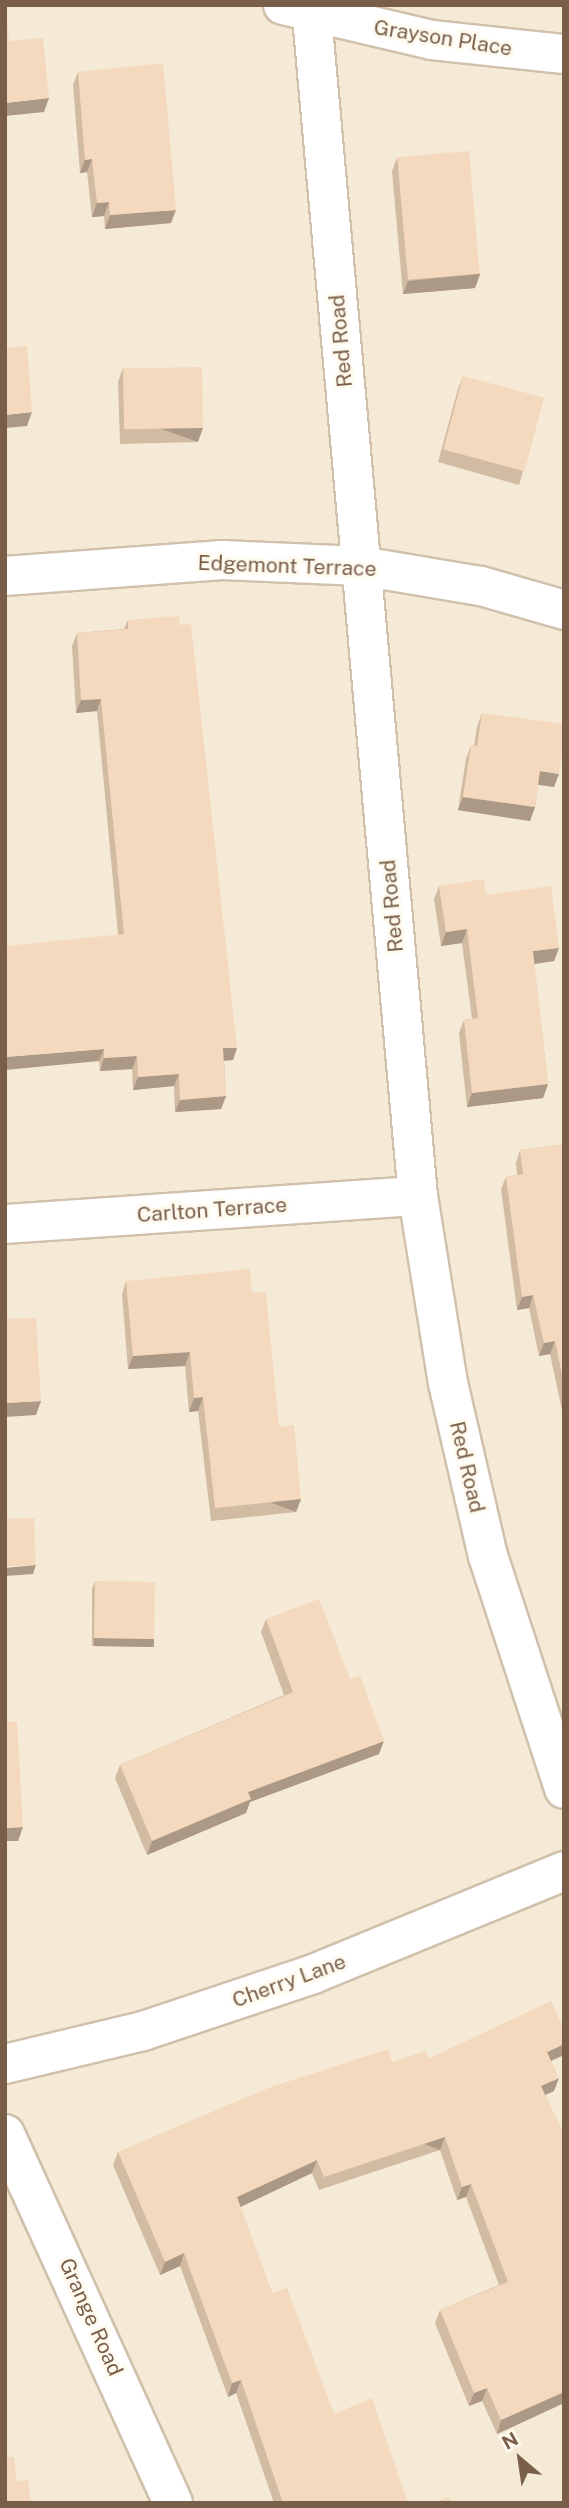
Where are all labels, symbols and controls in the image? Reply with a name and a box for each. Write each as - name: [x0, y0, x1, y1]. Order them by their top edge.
- street label: Grayson Place: [372, 15, 514, 61]
- street label: Red Road: [324, 294, 358, 388]
- street label: Edgemont Terrace: [197, 550, 377, 582]
- street label: Red Road: [375, 859, 409, 953]
- street label: Carlton Terrace: [136, 1192, 288, 1228]
- street label: Red Road: [444, 1419, 490, 1515]
- street label: Cherry Lane: [229, 1949, 349, 2013]
- street label: Grange Road: [54, 2254, 128, 2380]
- north arrow: [485, 2424, 555, 2494]
- text: N: [498, 2427, 522, 2454]

